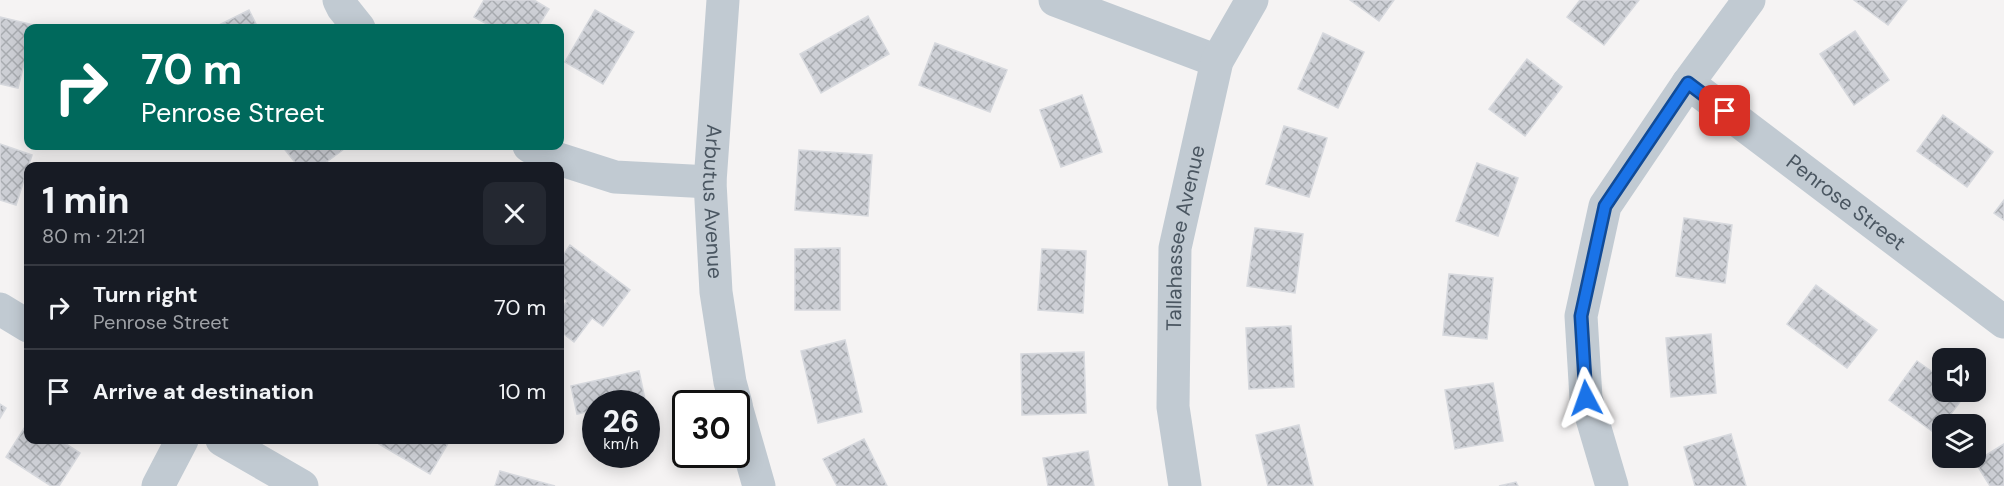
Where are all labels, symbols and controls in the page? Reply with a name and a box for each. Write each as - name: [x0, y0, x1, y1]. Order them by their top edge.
- text: 70 m: [141, 42, 242, 97]
- icon: right: [42, 48, 120, 126]
- pin: [1699, 85, 1750, 136]
- icon: arrive: [1708, 94, 1741, 127]
- text: Penrose Street: [141, 95, 325, 130]
- street label: Arbutus Avenue: [696, 123, 729, 280]
- street label: Tallahassee Avenue: [1160, 142, 1212, 331]
- street label: Penrose Street: [1780, 148, 1911, 257]
- text: 1 min: [42, 177, 130, 224]
- button: close: [483, 182, 546, 245]
- text: 80 m · 21:21: [42, 223, 145, 249]
- text: Turn right: [93, 280, 198, 309]
- icon: right: [42, 291, 75, 324]
- text: 70 m: [494, 293, 546, 322]
- text: Penrose Street: [93, 309, 229, 335]
- map controls: [1932, 348, 1986, 468]
- button: sound: [1932, 348, 1986, 402]
- position arrow: [1554, 366, 1618, 430]
- icon: arrive: [42, 375, 75, 408]
- text: Arrive at destination: [93, 377, 314, 406]
- text: 10 m: [499, 377, 546, 406]
- speed limit sign: 30: [672, 390, 750, 468]
- text: 26: [603, 402, 639, 441]
- button: layers: [1932, 414, 1986, 468]
- text: km/h: [603, 434, 639, 454]

